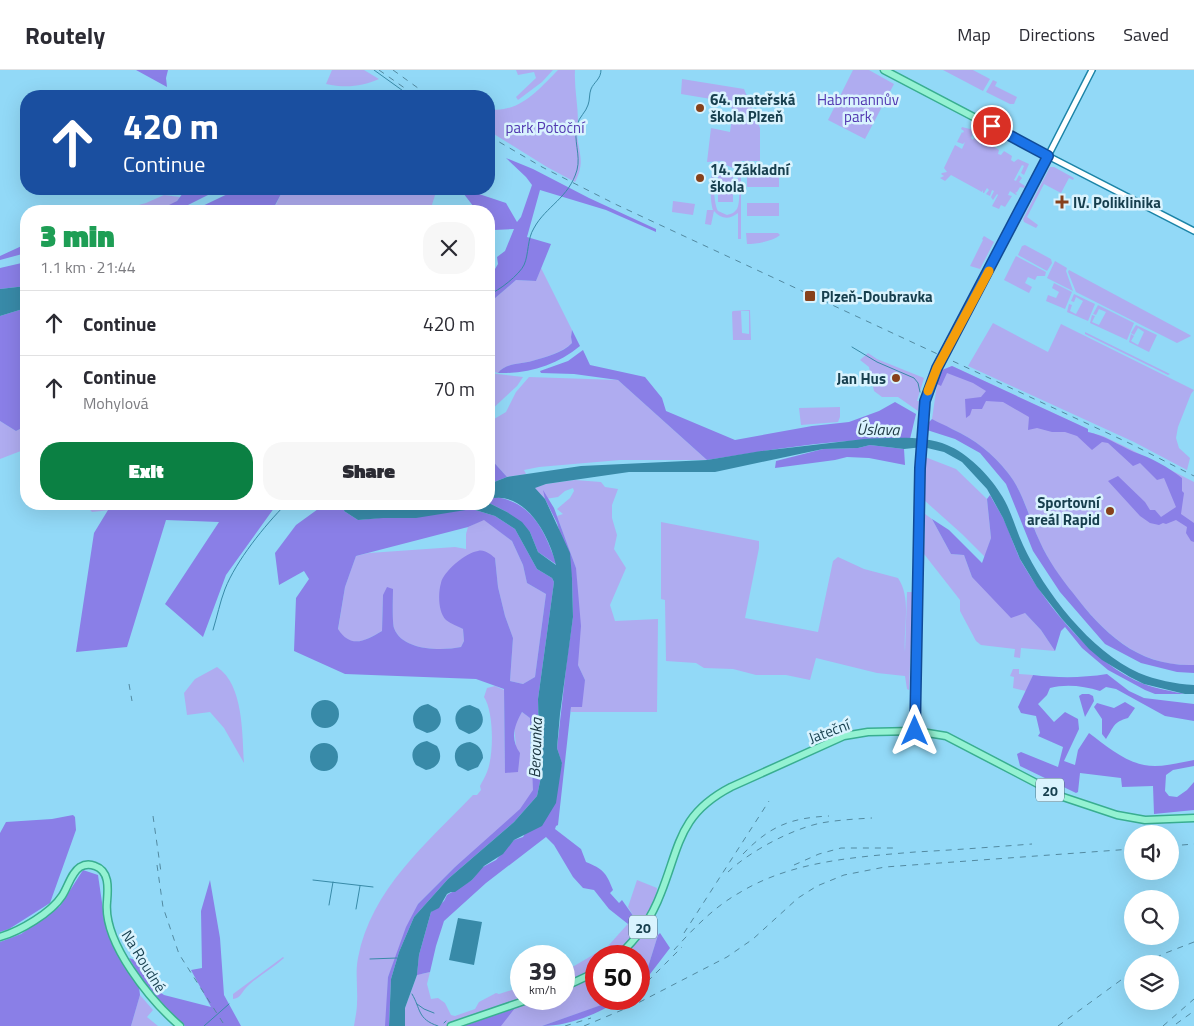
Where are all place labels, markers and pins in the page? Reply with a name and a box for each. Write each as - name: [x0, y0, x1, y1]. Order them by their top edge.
- place label: 64. mateřská škola Plzeň: [710, 88, 796, 128]
- marker: 64. mateřská škola Plzeň: [694, 102, 706, 114]
- pin: [971, 105, 1013, 147]
- place label: 14. Základní škola: [710, 158, 791, 198]
- marker: 14. Základní škola: [694, 172, 706, 184]
- place label: IV. Poliklinika: [1073, 191, 1161, 214]
- marker: IV. Poliklinika: [1055, 195, 1069, 209]
- place label: Plzeň-Doubravka: [821, 285, 933, 308]
- marker: Plzeň-Doubravka: [803, 289, 817, 303]
- place label: Jan Hus: [837, 367, 886, 390]
- marker: Jan Hus: [890, 372, 902, 384]
- place label: Sportovní areál Rapid: [1027, 491, 1101, 531]
- marker: Sportovní areál Rapid: [1104, 505, 1116, 517]

